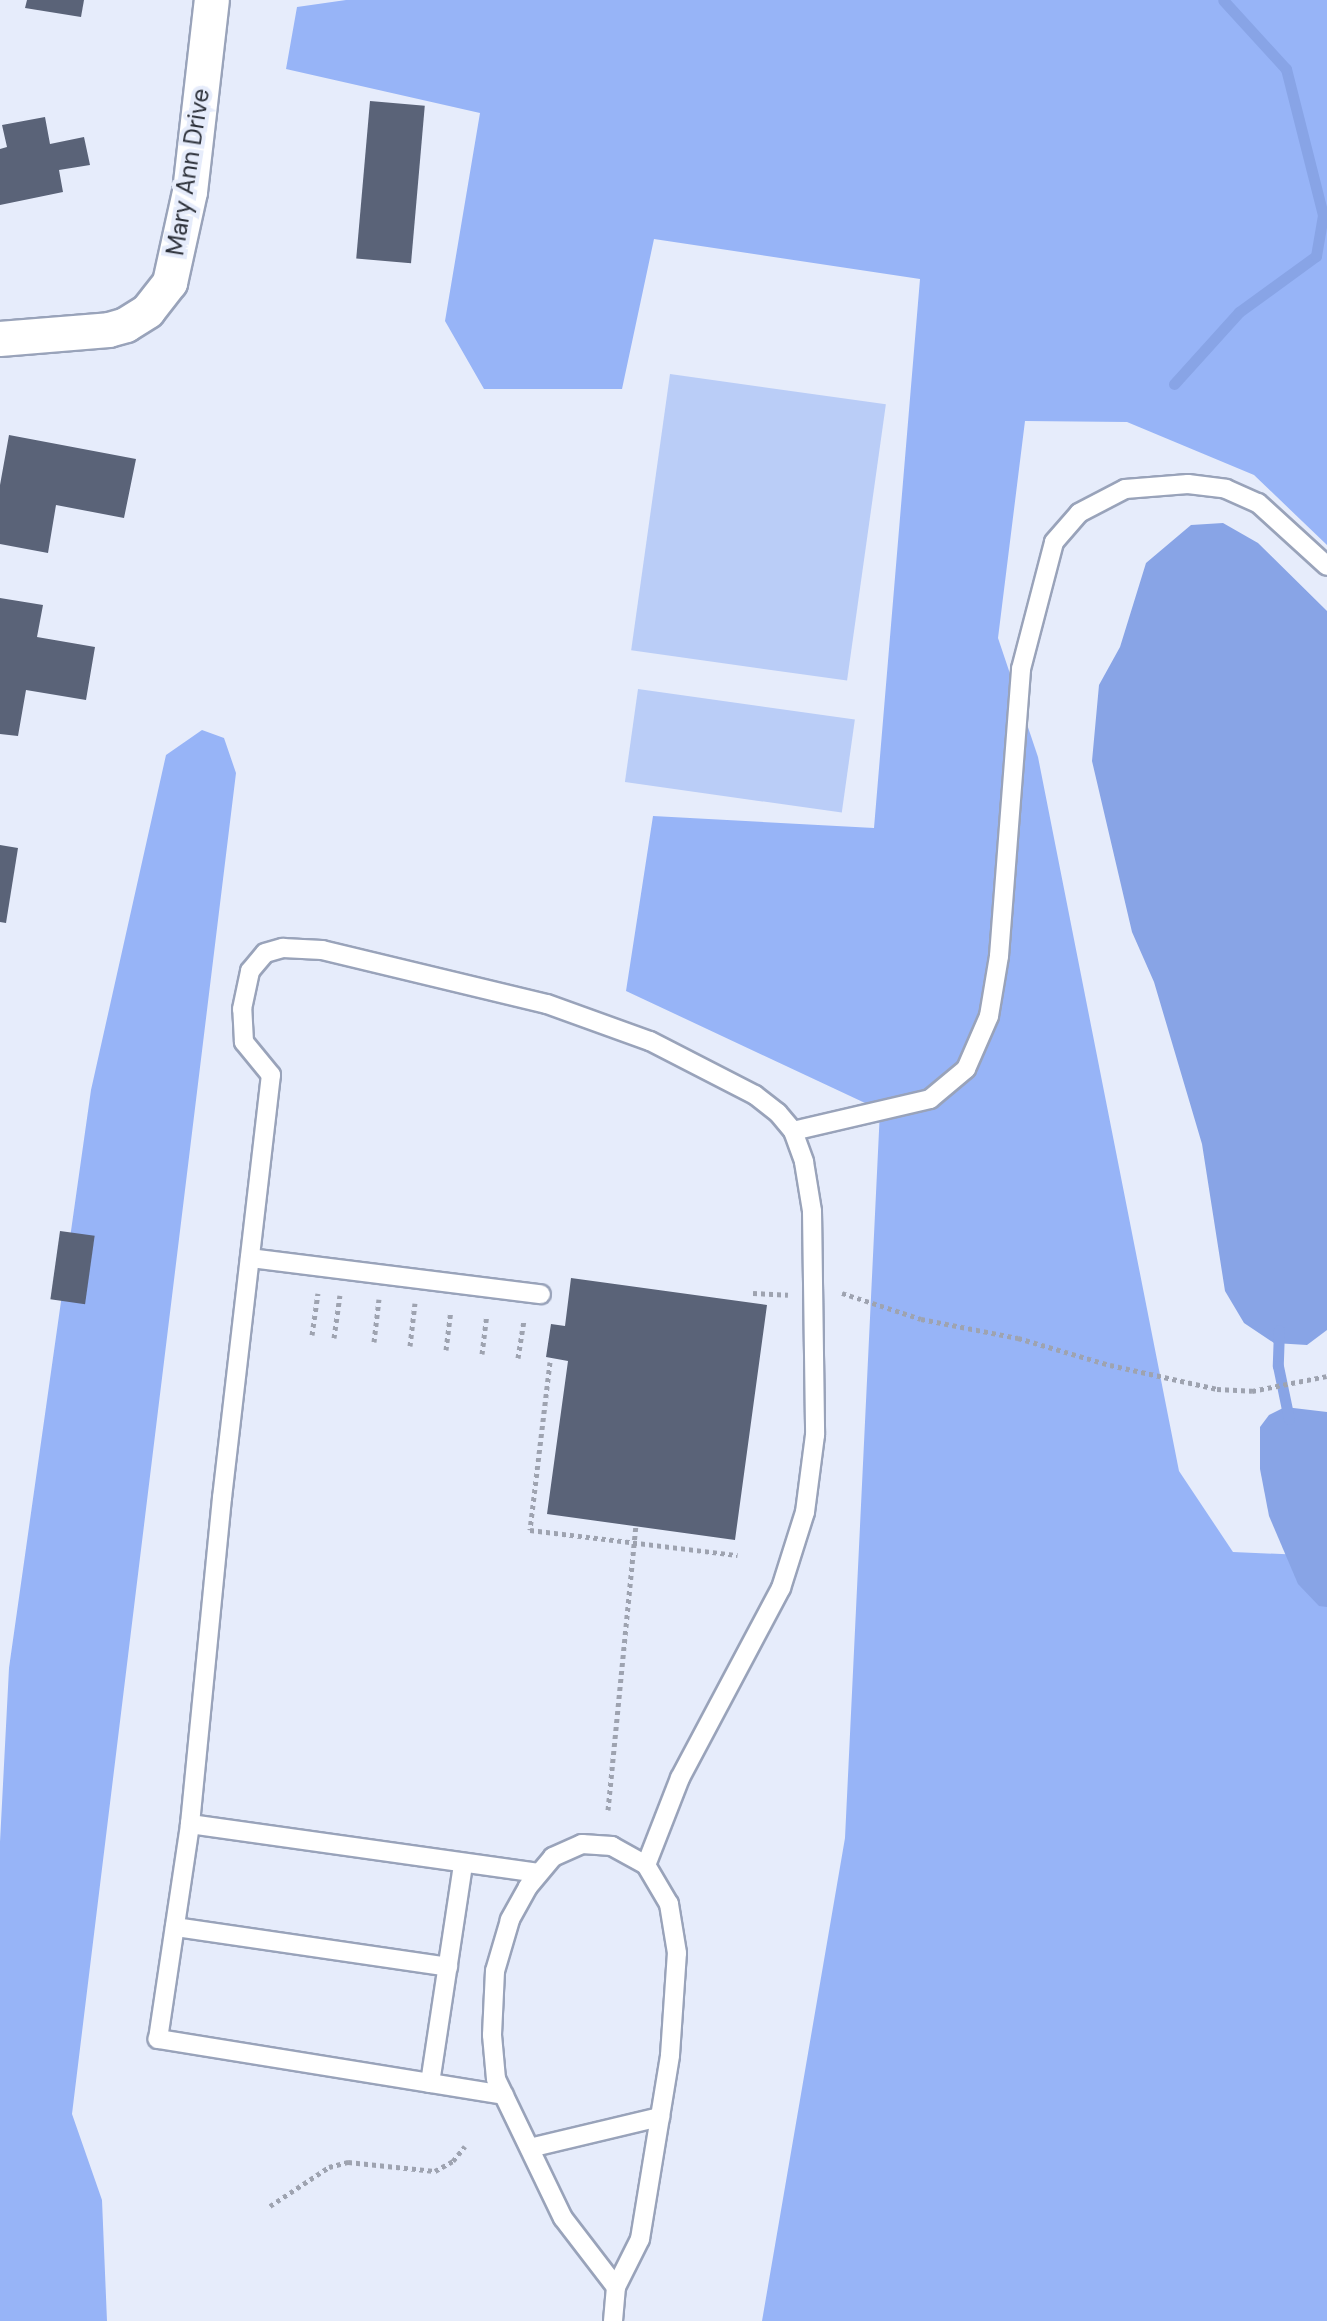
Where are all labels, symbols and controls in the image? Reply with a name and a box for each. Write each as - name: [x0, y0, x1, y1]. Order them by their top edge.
- street label: Mary Ann Drive: [161, 87, 215, 257]

